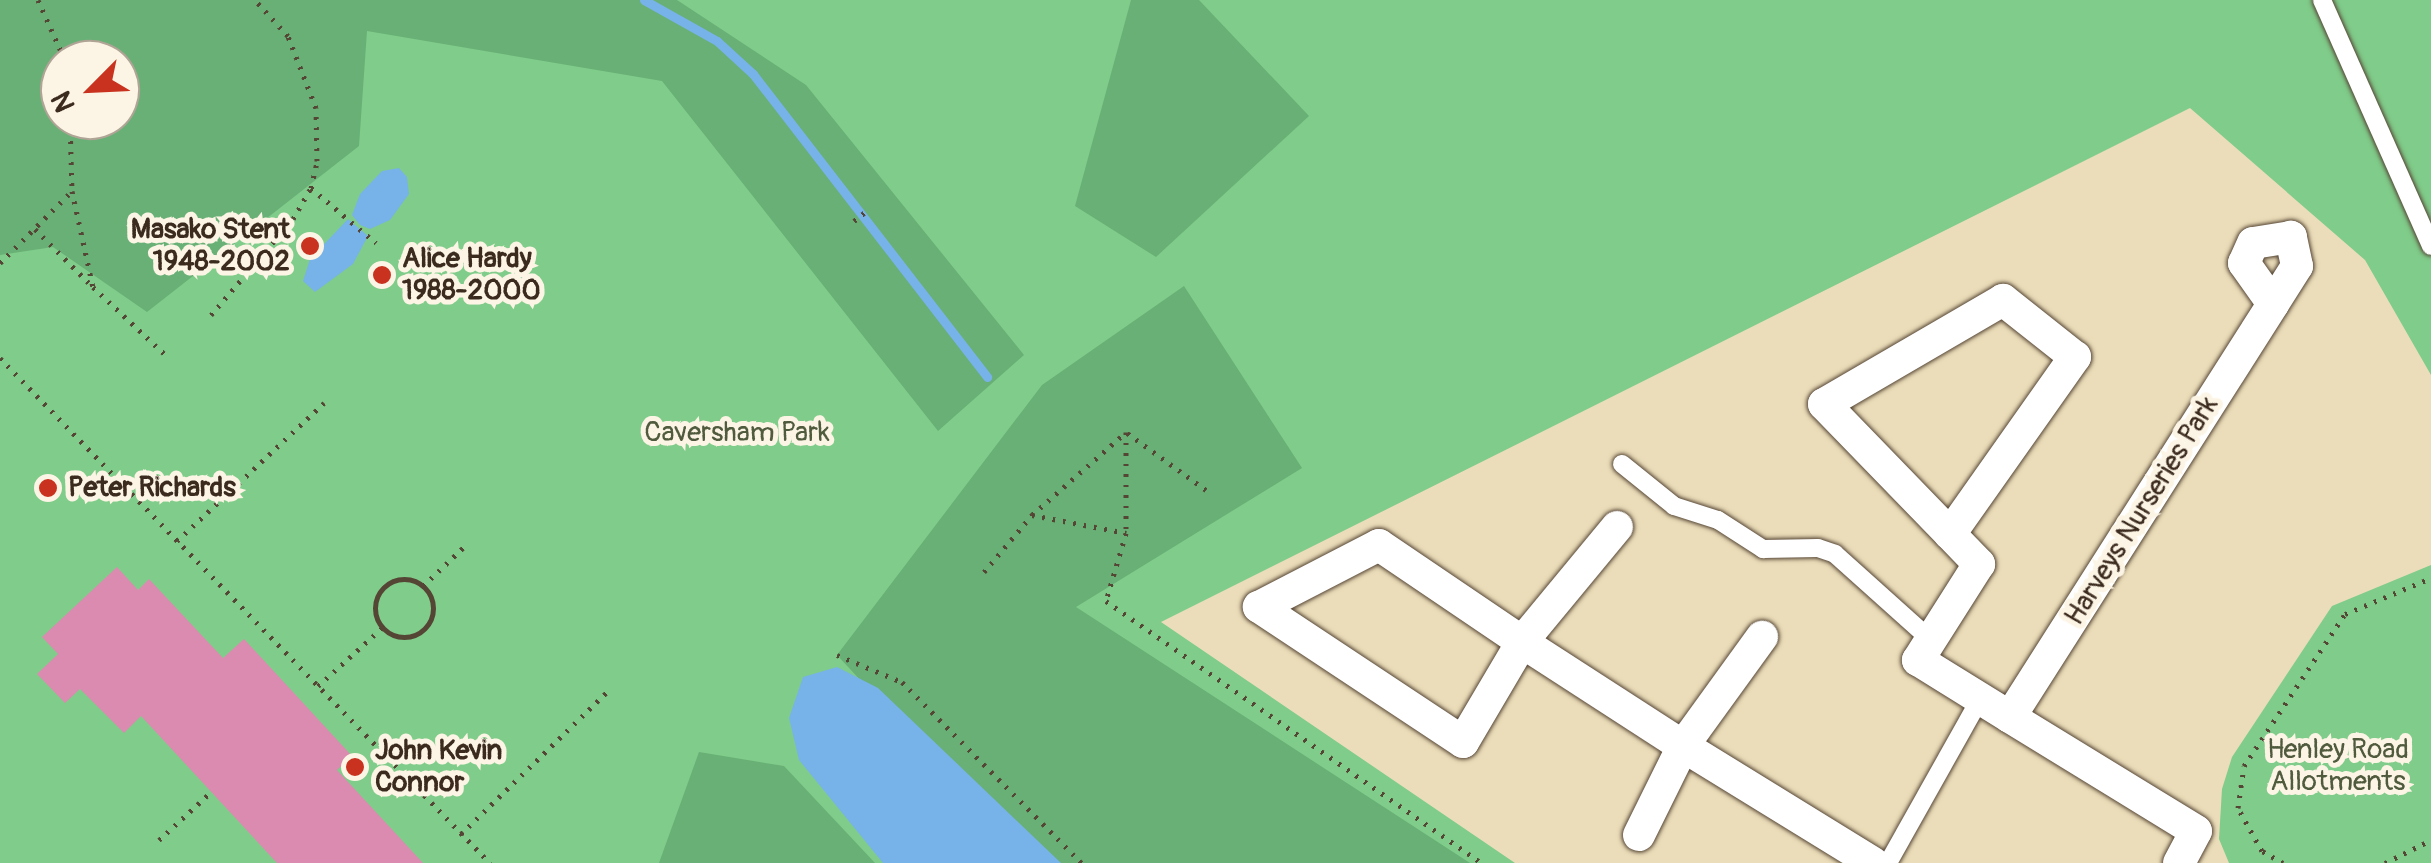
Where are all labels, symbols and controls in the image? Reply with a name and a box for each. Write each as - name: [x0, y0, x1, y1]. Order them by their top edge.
- north arrow: [40, 40, 140, 140]
- text: N: [44, 86, 84, 117]
- place label: Masako Stent 1948-2002: [131, 213, 290, 279]
- marker: Masako Stent 1948-2002: [299, 235, 321, 257]
- place label: Alice Hardy 1988-2000: [402, 242, 541, 308]
- marker: Alice Hardy 1988-2000: [371, 264, 393, 286]
- street label: Harveys Nurseries Park: [2058, 390, 2226, 632]
- park label: Caversham Park: [644, 416, 830, 450]
- place label: Peter Richards: [68, 471, 236, 505]
- marker: Peter Richards: [37, 477, 59, 499]
- park label: Henley Road Allotments: [2267, 733, 2409, 799]
- place label: John Kevin Connor: [375, 734, 502, 800]
- marker: John Kevin Connor: [344, 756, 366, 778]

